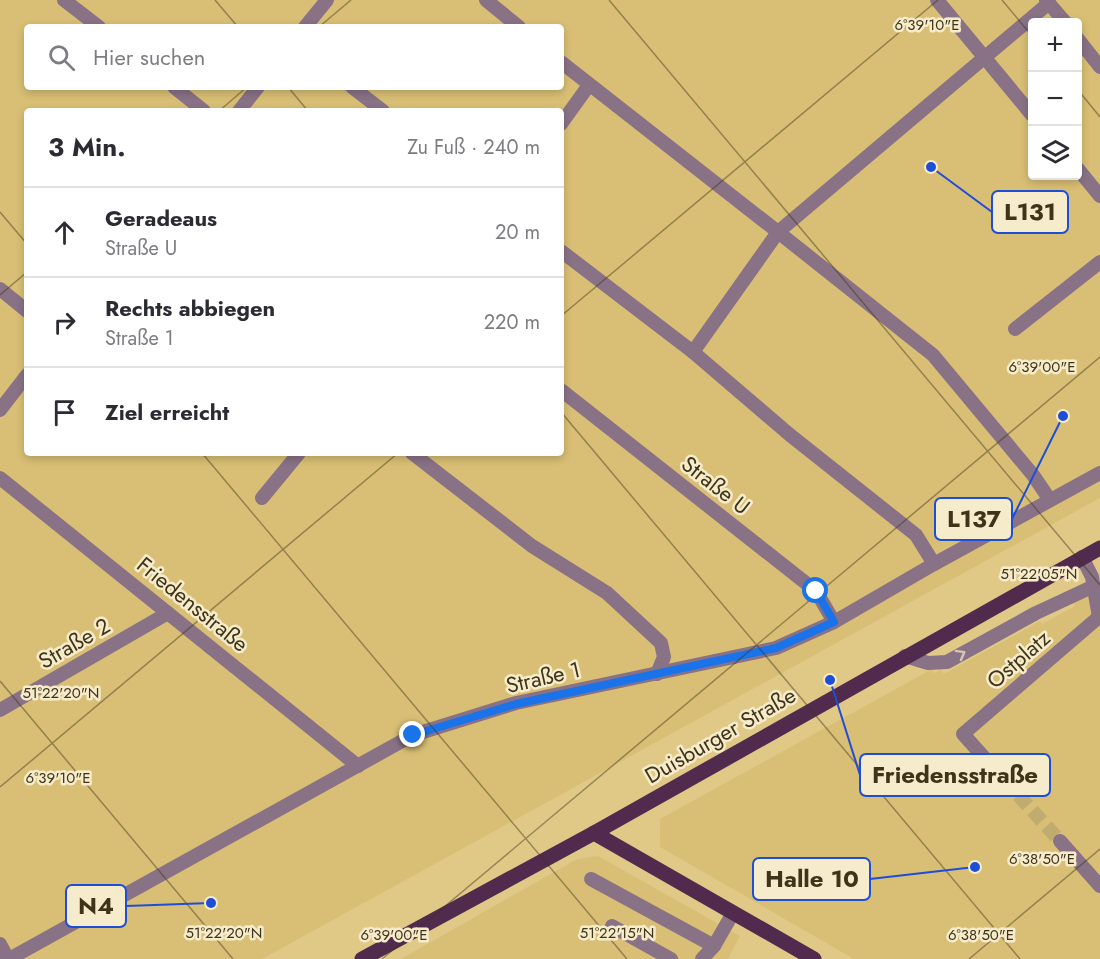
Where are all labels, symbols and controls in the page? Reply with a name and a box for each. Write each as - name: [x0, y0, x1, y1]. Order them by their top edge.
- text: 6°39'10"E: [895, 14, 959, 36]
- map controls: [1028, 18, 1082, 180]
- button: +: [1028, 18, 1082, 72]
- search box: [24, 24, 564, 90]
- icon: search: [45, 41, 78, 74]
- text: Hier suchen: [93, 41, 205, 73]
- button: −: [1028, 72, 1082, 126]
- button: layers: [1028, 126, 1082, 180]
- text: 3 Min.: [48, 128, 126, 166]
- text: Zu Fuß · 240 m: [407, 133, 540, 162]
- callout: L131: [992, 191, 1068, 233]
- text: L131: [1004, 194, 1056, 229]
- text: Geradeaus: [105, 202, 217, 234]
- icon: ahead: [48, 216, 81, 249]
- text: 20 m: [495, 218, 540, 247]
- text: Straße U: [105, 234, 177, 263]
- text: Rechts abbiegen: [105, 292, 275, 324]
- icon: right: [48, 306, 81, 339]
- text: 220 m: [484, 308, 540, 337]
- text: Straße 1: [105, 324, 174, 353]
- text: 6°39'00"E: [1008, 356, 1076, 378]
- icon: arrive: [48, 396, 81, 429]
- text: Ziel erreicht: [105, 396, 229, 428]
- street label: Straße U: [675, 448, 757, 522]
- callout: L137: [935, 498, 1012, 540]
- text: L137: [947, 501, 1001, 536]
- street label: Friedensstraße: [130, 549, 256, 659]
- text: 51°22'05"N: [1001, 563, 1077, 585]
- route start: [802, 577, 828, 603]
- street label: Straße 2: [32, 610, 116, 676]
- street label: Ostplatz: [979, 622, 1057, 696]
- one-way arrow: [954, 650, 965, 661]
- street label: Straße 1: [503, 653, 583, 701]
- street label: Duisburger Straße: [639, 679, 801, 791]
- text: 51°22'20"N: [23, 682, 99, 704]
- route end: [399, 721, 425, 747]
- callout: Friedensstraße: [860, 754, 1050, 796]
- text: Friedensstraße: [872, 757, 1038, 792]
- text: 6°39'10"E: [26, 767, 90, 789]
- text: 6°38'50"E: [1009, 848, 1075, 870]
- callout: Halle 10: [753, 858, 870, 900]
- text: Halle 10: [765, 861, 859, 896]
- callout: N4: [66, 885, 126, 927]
- text: N4: [78, 888, 114, 923]
- text: 51°22'20"N: [186, 922, 262, 944]
- text: 51°22'15"N: [580, 922, 654, 944]
- text: 6°39'00"E: [360, 924, 428, 946]
- text: 6°38'50"E: [948, 924, 1014, 946]

